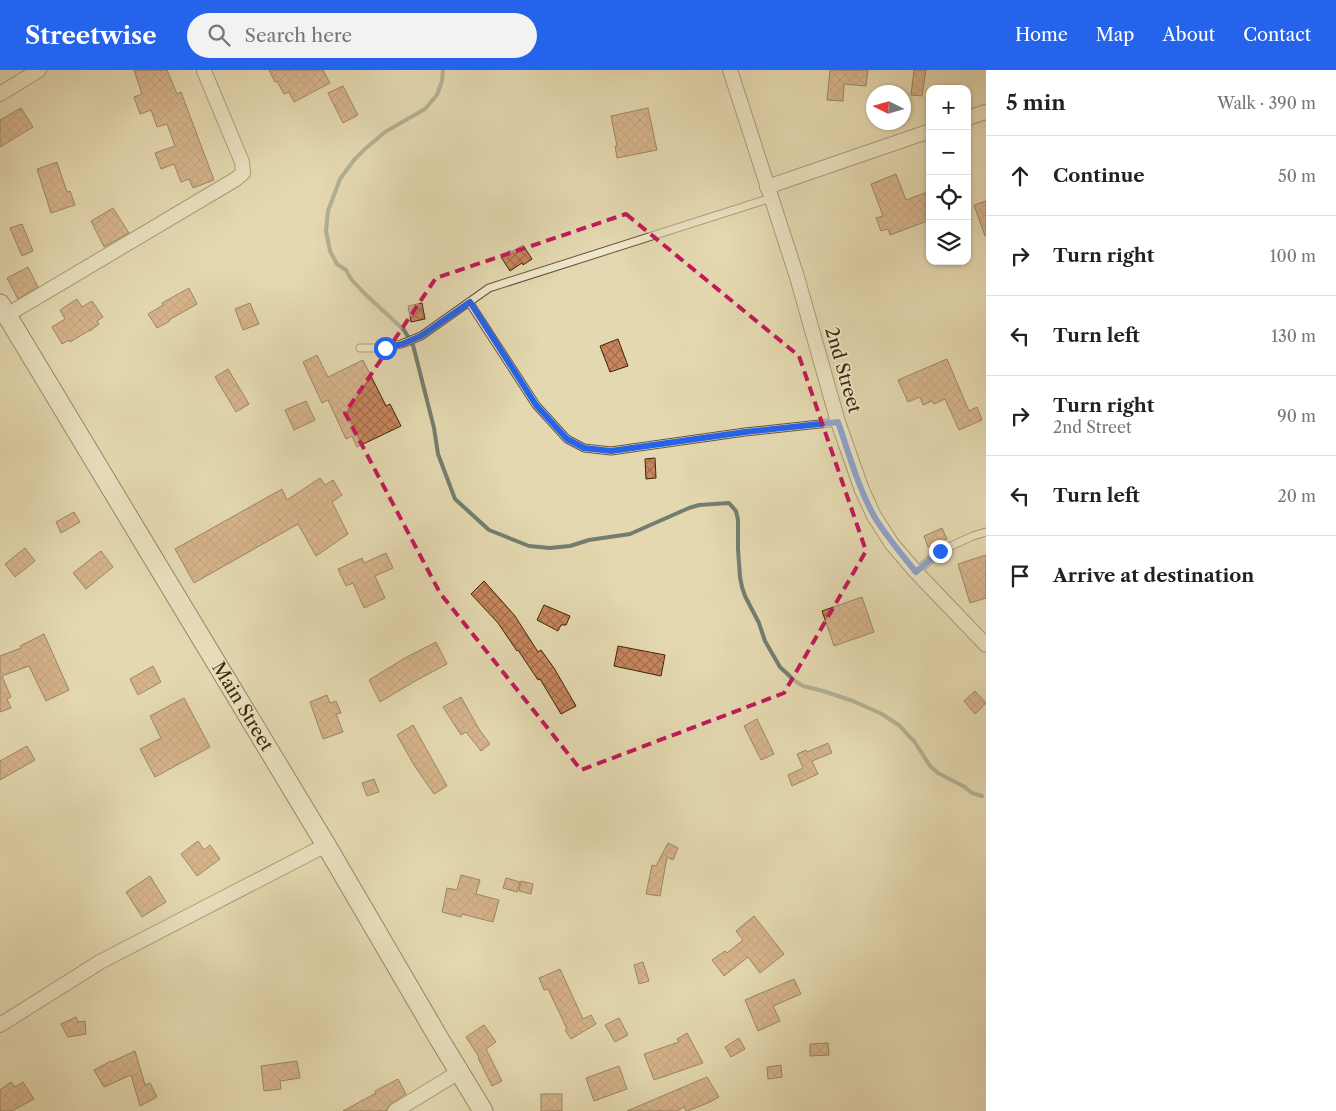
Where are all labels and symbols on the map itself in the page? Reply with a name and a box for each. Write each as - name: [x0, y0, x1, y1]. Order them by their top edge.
- north arrow: [866, 85, 911, 130]
- street label: 2nd Street: [820, 324, 866, 416]
- route start: [374, 337, 397, 360]
- route end: [929, 540, 952, 563]
- street label: Main Street: [207, 658, 278, 756]

